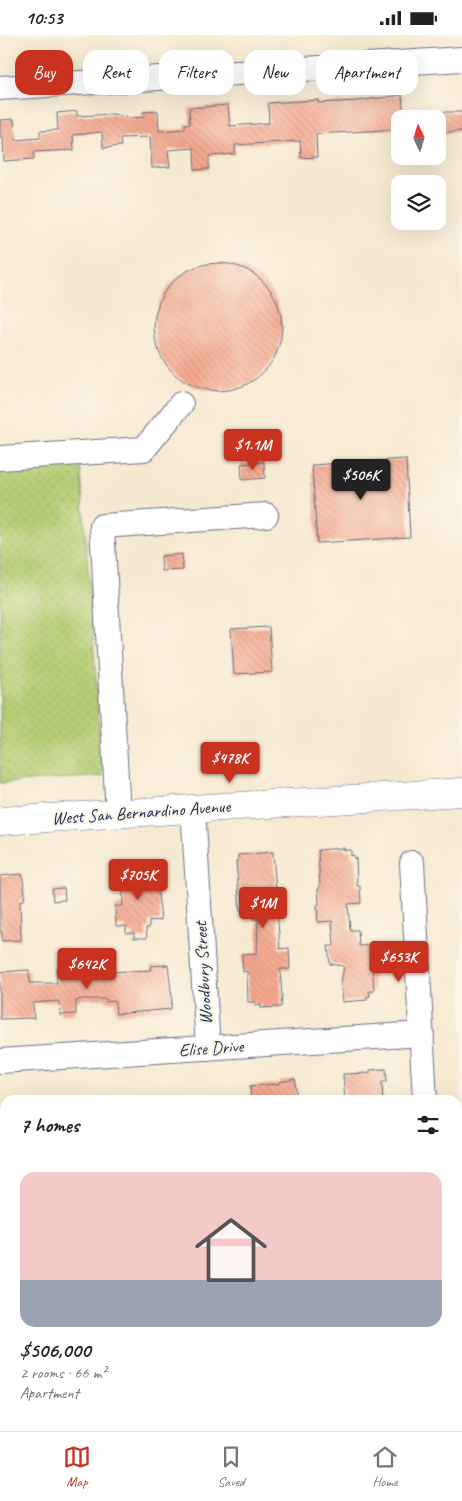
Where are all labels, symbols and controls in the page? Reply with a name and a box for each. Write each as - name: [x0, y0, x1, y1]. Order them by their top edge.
- text: 10:53: [25, 6, 63, 30]
- chip: Buy: [15, 50, 73, 95]
- chip: Rent: [83, 50, 149, 95]
- chip: Filters: [159, 50, 234, 95]
- chip: New: [244, 50, 306, 95]
- chip: Apartment: [316, 50, 418, 95]
- north arrow: [391, 110, 446, 165]
- map controls: [391, 110, 446, 230]
- button: layers: [391, 175, 446, 230]
- pin: $1.1M: [218, 429, 288, 471]
- text: $1.1M: [235, 435, 271, 455]
- pin: $506K: [326, 459, 396, 501]
- text: $506K: [342, 465, 380, 485]
- pin: $478K: [195, 741, 265, 784]
- text: $478K: [212, 748, 248, 768]
- street label: West San Bernardino Avenue: [51, 795, 232, 829]
- pin: $705K: [103, 859, 173, 901]
- text: $705K: [120, 865, 156, 885]
- pin: $1M: [239, 887, 287, 929]
- text: $1M: [250, 893, 276, 913]
- street label: Woodbury Street: [189, 919, 217, 1025]
- pin: $653K: [364, 941, 434, 983]
- pin: $642K: [52, 947, 122, 990]
- text: $653K: [380, 947, 418, 967]
- text: $642K: [68, 954, 106, 974]
- street label: Elise Drive: [178, 1035, 245, 1061]
- icon: filters: [414, 1111, 442, 1139]
- text: 7 homes: [20, 1112, 79, 1138]
- icon: home: [186, 1205, 276, 1295]
- text: $506,000: [20, 1337, 90, 1363]
- text: 2 rooms · 66 m²: [20, 1363, 106, 1383]
- text: Apartment: [20, 1383, 79, 1403]
- tab: Map: [63, 1443, 91, 1490]
- tab: Saved: [217, 1443, 245, 1490]
- tab: Home: [371, 1443, 399, 1490]

